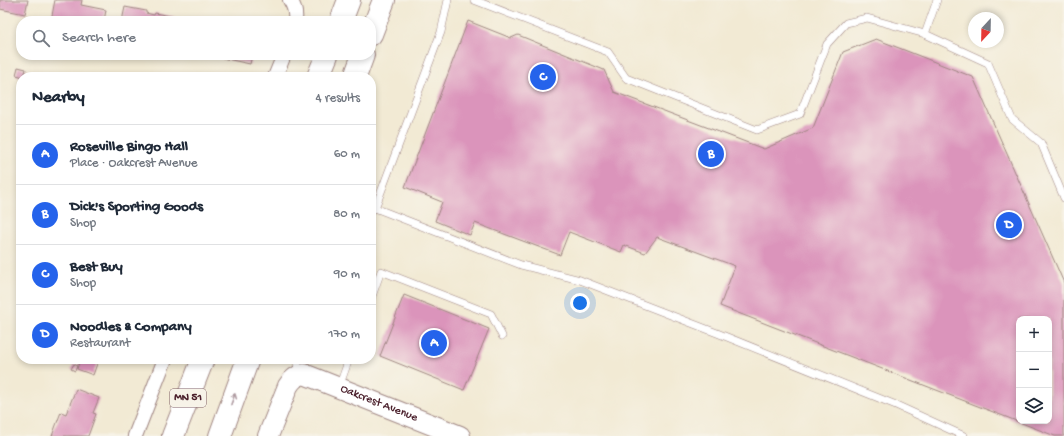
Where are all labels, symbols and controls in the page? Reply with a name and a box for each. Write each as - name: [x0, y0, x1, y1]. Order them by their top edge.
- north arrow: [968, 12, 1004, 48]
- search box: [16, 16, 376, 60]
- icon: search: [30, 27, 52, 49]
- text: Search here: [62, 29, 136, 47]
- pin: C: [530, 62, 556, 92]
- text: Nearby: [32, 88, 85, 108]
- text: 4 results: [316, 91, 360, 106]
- text: Roseville Bingo Hall: [70, 138, 188, 156]
- pin: B: [698, 139, 724, 169]
- text: A: [41, 147, 49, 162]
- text: 60 m: [334, 147, 360, 162]
- text: Place · Oakcrest Avenue: [70, 156, 197, 171]
- text: Dick's Sporting Goods: [70, 198, 203, 216]
- text: B: [42, 207, 48, 222]
- text: 80 m: [333, 207, 360, 222]
- pin: D: [996, 210, 1022, 240]
- text: Shop: [70, 216, 96, 231]
- text: Best Buy: [70, 258, 123, 276]
- text: C: [41, 267, 49, 282]
- text: 90 m: [334, 267, 360, 282]
- text: Shop: [70, 276, 96, 291]
- your location: [570, 293, 590, 313]
- map controls: [1016, 316, 1052, 424]
- button: +: [1016, 316, 1052, 352]
- text: Noodles & Company: [70, 318, 192, 336]
- text: D: [41, 327, 49, 342]
- text: 170 m: [328, 327, 360, 342]
- pin: A: [421, 328, 447, 358]
- text: Restaurant: [70, 336, 130, 351]
- button: −: [1016, 352, 1052, 388]
- street label: Oakcrest Avenue: [338, 382, 420, 426]
- button: layers: [1016, 388, 1052, 424]
- road number: MN 51: [170, 389, 206, 407]
- one-way arrow: [230, 394, 238, 406]

